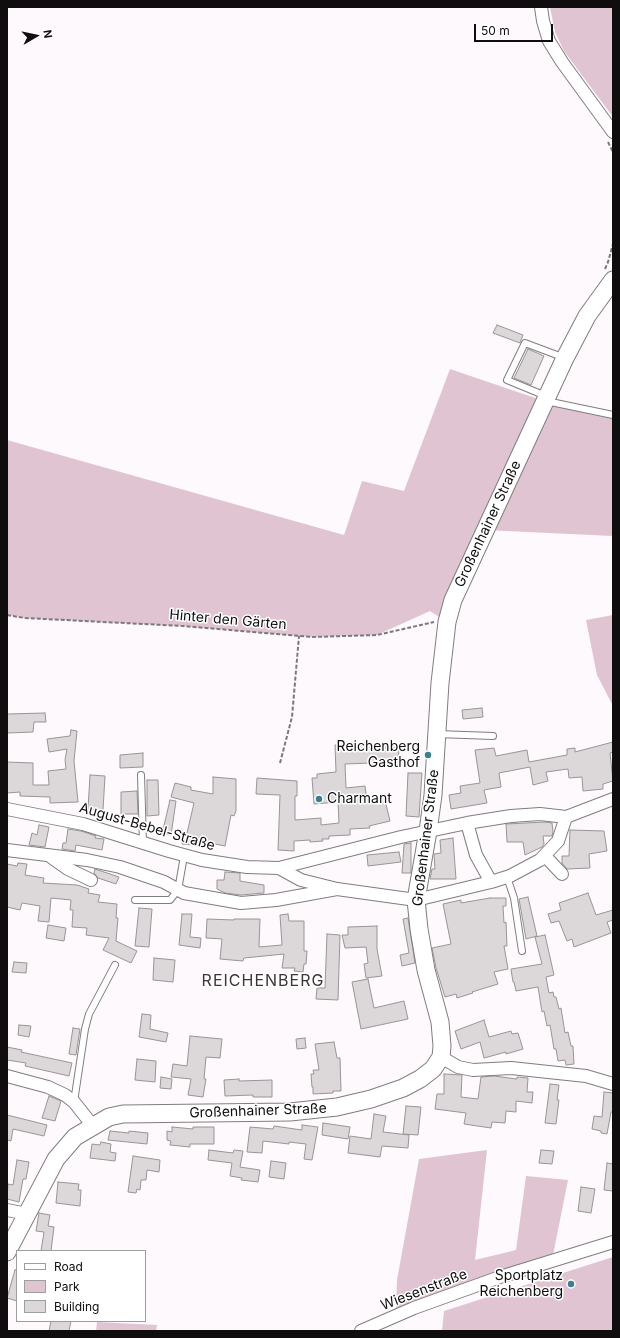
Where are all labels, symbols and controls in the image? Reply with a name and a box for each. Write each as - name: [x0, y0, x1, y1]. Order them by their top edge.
- north arrow: [16, 16, 56, 56]
- scale bar: [476, 16, 555, 42]
- text: 50 m: [481, 23, 510, 38]
- text: N: [40, 29, 55, 39]
- street label: Großenhainer Straße: [451, 458, 525, 590]
- street label: Hinter den Gärten: [169, 607, 287, 633]
- place label: Reichenberg Gasthof: [337, 739, 420, 772]
- marker: Reichenberg Gasthof: [423, 750, 433, 760]
- street label: Großenhainer Straße: [409, 769, 443, 907]
- place label: Charmant: [327, 791, 392, 807]
- marker: Charmant: [314, 794, 324, 804]
- street label: August-Bebel-Straße: [77, 800, 217, 854]
- district label: REICHENBERG: [202, 971, 324, 991]
- street label: Großenhainer Straße: [189, 1100, 327, 1122]
- legend: [16, 1250, 146, 1322]
- text: Road: [54, 1259, 83, 1274]
- street label: Wiesenstraße: [378, 1266, 470, 1314]
- place label: Sportplatz Reichenberg: [480, 1268, 563, 1300]
- text: Park: [54, 1279, 80, 1294]
- marker: Sportplatz Reichenberg: [566, 1279, 576, 1289]
- text: Building: [54, 1299, 99, 1314]

